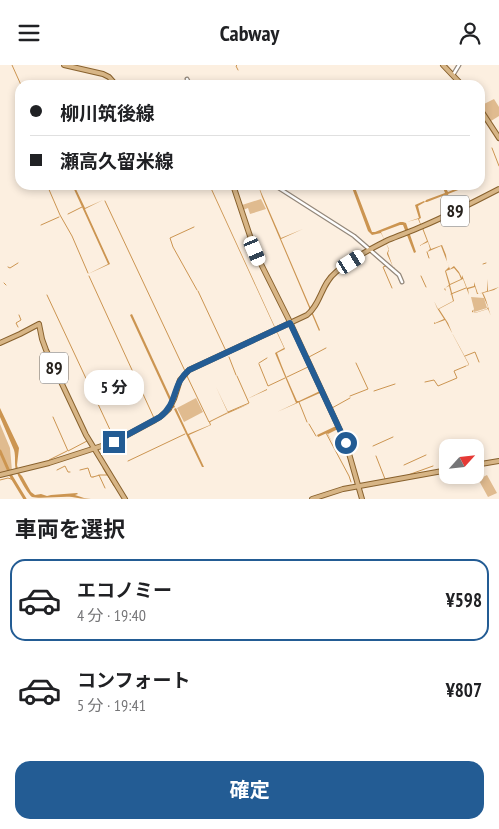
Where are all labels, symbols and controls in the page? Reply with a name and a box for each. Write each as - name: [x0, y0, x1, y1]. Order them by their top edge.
- icon: menu: [15, 19, 43, 47]
- text: Cabway: [220, 19, 279, 47]
- icon: person: [456, 19, 484, 47]
- text: 柳川筑後線: [60, 101, 155, 125]
- text: 瀬高久留米線: [60, 149, 174, 173]
- road number: 89: [441, 195, 469, 227]
- car: [242, 234, 267, 268]
- car: [334, 248, 367, 276]
- road number: 89: [40, 353, 68, 383]
- callout: 5 分: [84, 369, 144, 405]
- text: 5 分: [101, 377, 127, 397]
- route end: [103, 431, 125, 453]
- route start: [335, 432, 357, 454]
- north arrow: [439, 439, 484, 484]
- map controls: [439, 439, 484, 484]
- text: 車両を選択: [15, 515, 125, 543]
- icon: car: [17, 578, 62, 623]
- text: エコノミー: [77, 578, 172, 602]
- text: ¥598: [446, 588, 482, 612]
- text: 4 分 · 19:40: [77, 605, 146, 625]
- icon: car: [17, 668, 62, 713]
- text: コンフォート: [77, 668, 190, 692]
- text: ¥807: [446, 678, 482, 702]
- text: 5 分 · 19:41: [77, 695, 146, 715]
- button: 確定: [15, 761, 484, 819]

